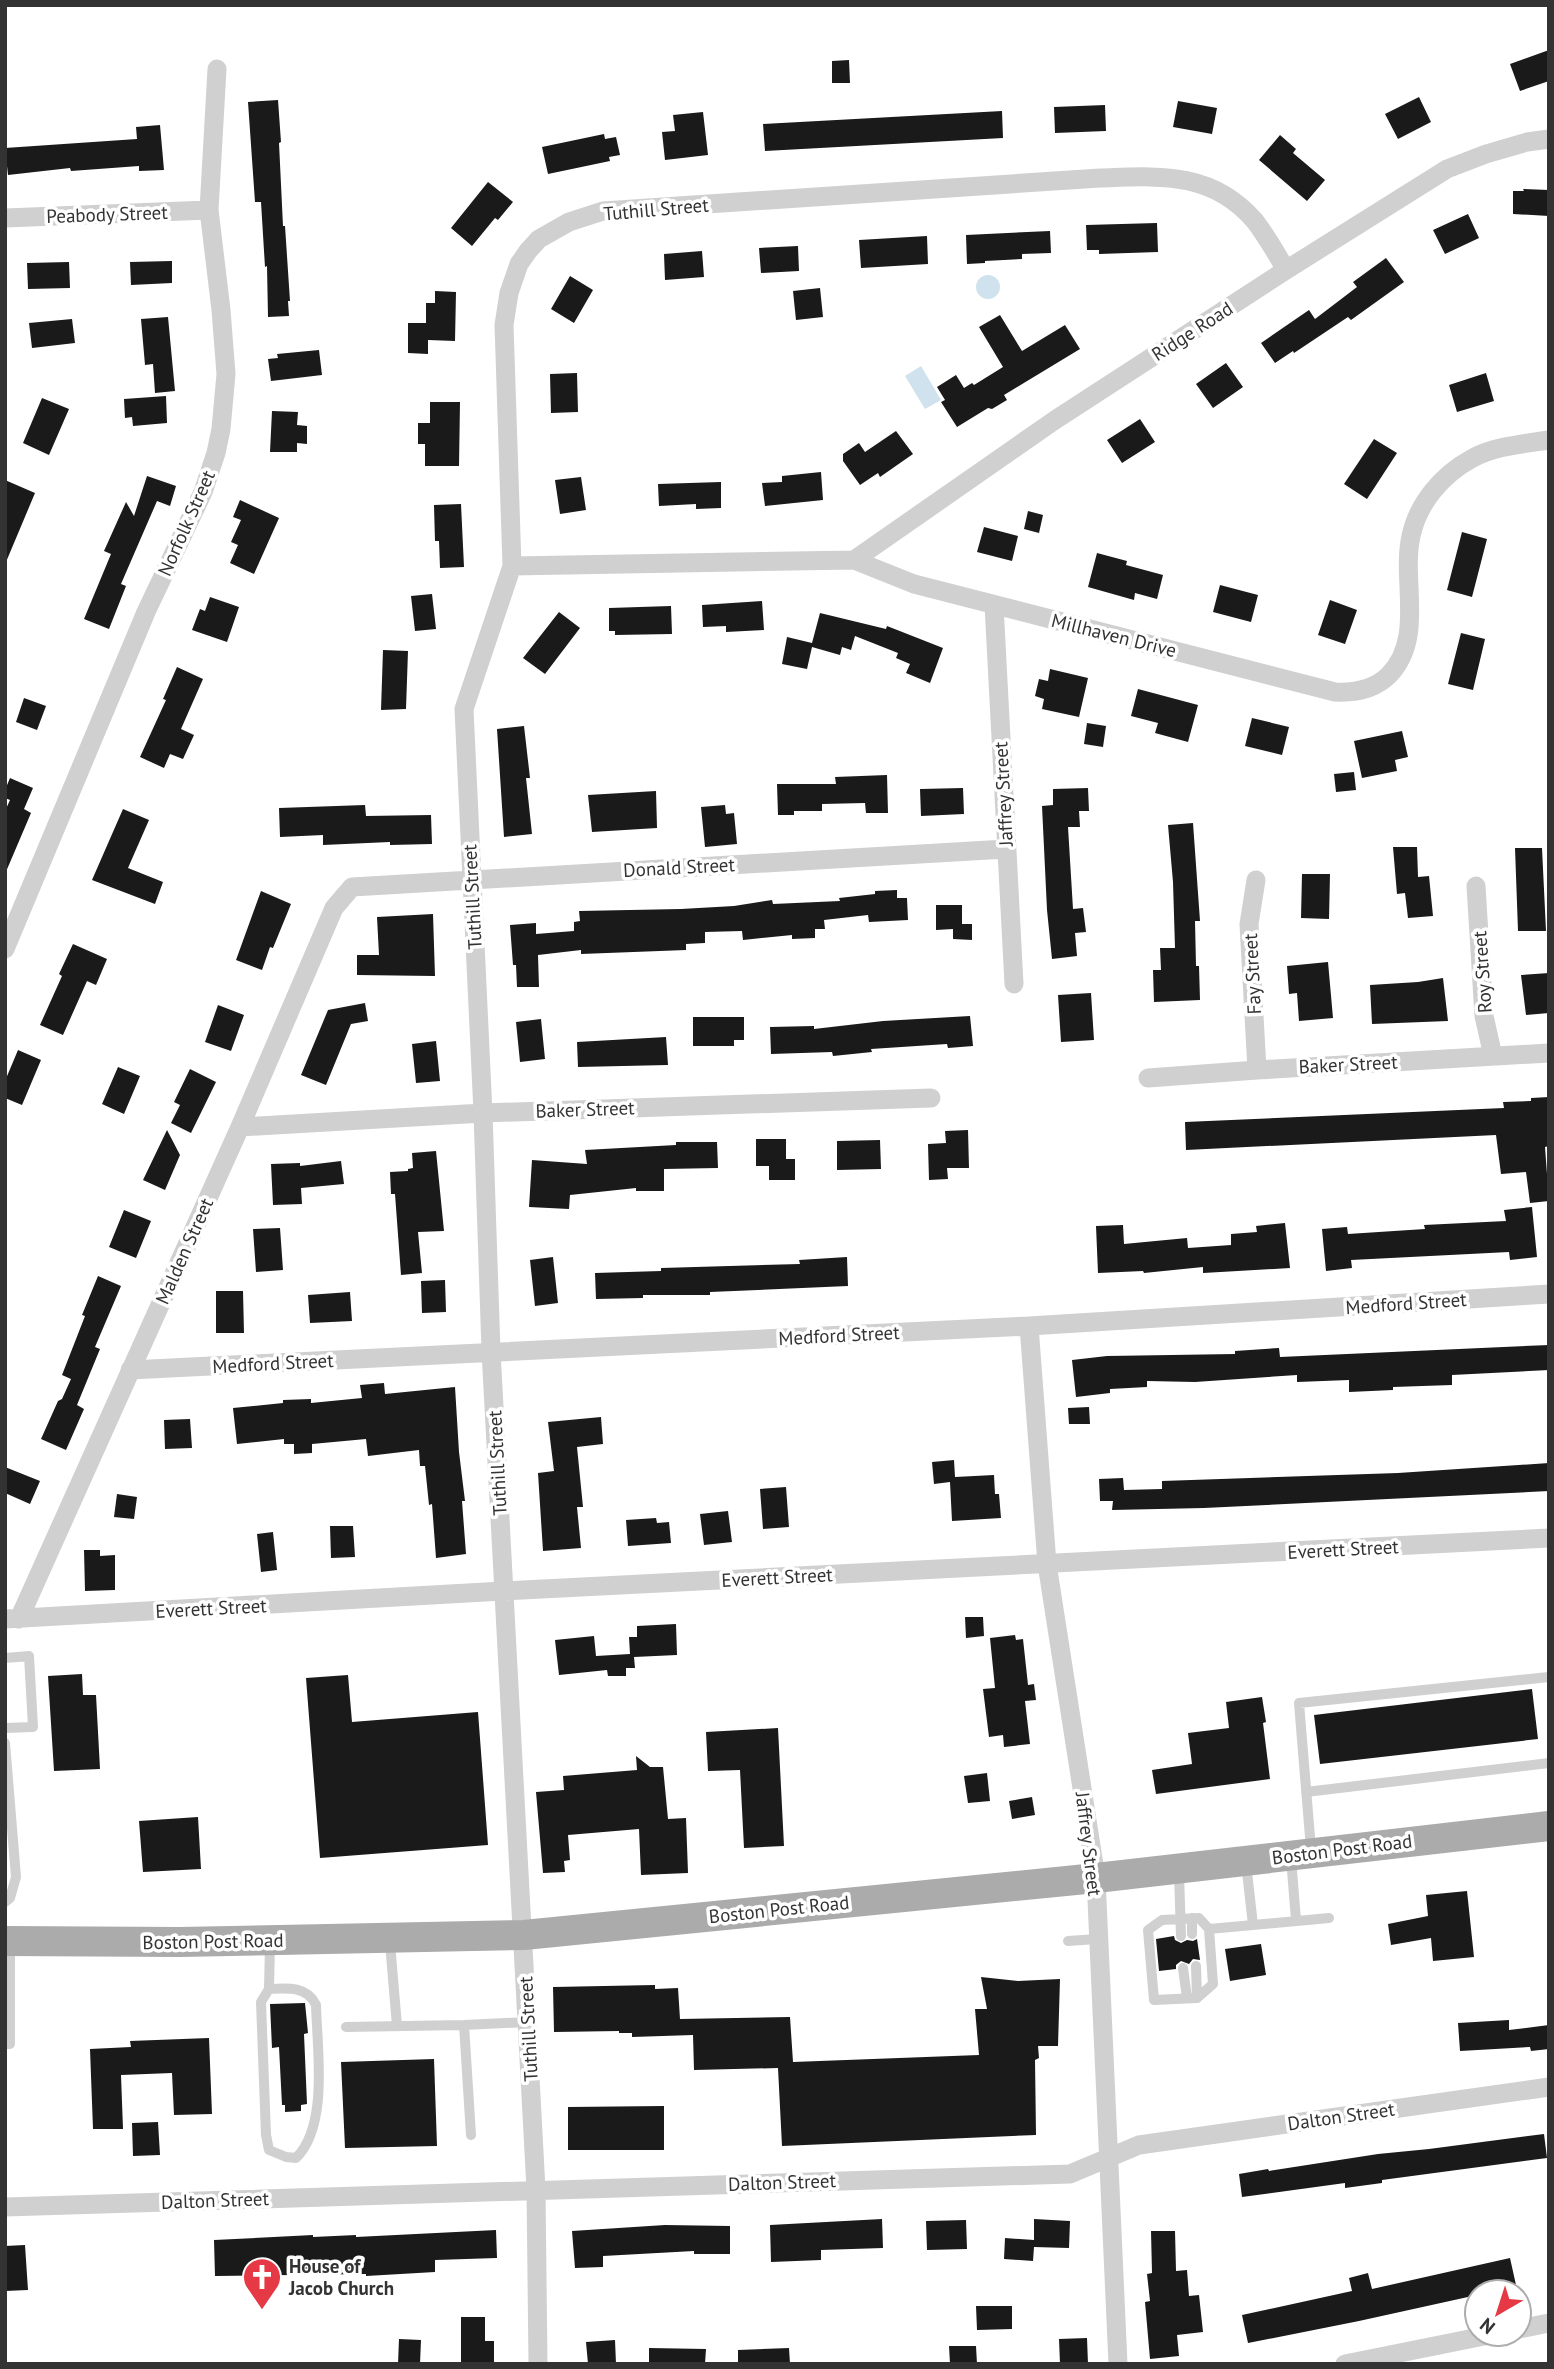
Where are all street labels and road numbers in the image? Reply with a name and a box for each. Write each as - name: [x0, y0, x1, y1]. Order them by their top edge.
- street label: Tuthill Street: [602, 192, 710, 226]
- street label: Peabody Street: [46, 200, 169, 228]
- street label: Ridge Road: [1147, 296, 1237, 366]
- street label: Norfolk Street: [152, 466, 220, 580]
- street label: Millhaven Drive: [1049, 608, 1179, 662]
- street label: Jaffrey Street: [988, 741, 1018, 848]
- street label: Tuthill Street: [457, 843, 487, 950]
- street label: Donald Street: [623, 852, 736, 882]
- street label: Roy Street: [1467, 930, 1497, 1014]
- street label: Fay Street: [1238, 932, 1266, 1015]
- street label: Baker Street: [1298, 1049, 1399, 1079]
- street label: Baker Street: [535, 1095, 635, 1123]
- street label: Malden Street: [150, 1194, 218, 1308]
- street label: Medford Street: [1345, 1287, 1468, 1319]
- street label: Medford Street: [778, 1320, 901, 1350]
- street label: Medford Street: [212, 1348, 335, 1378]
- street label: Tuthill Street: [482, 1409, 512, 1516]
- street label: Everett Street: [1287, 1534, 1400, 1564]
- street label: Everett Street: [721, 1562, 834, 1592]
- street label: Everett Street: [155, 1593, 268, 1623]
- street label: Jaffrey Street: [1071, 1790, 1107, 1898]
- street label: Boston Post Road: [1271, 1828, 1413, 1870]
- street label: Boston Post Road: [708, 1890, 850, 1928]
- street label: Boston Post Road: [142, 1928, 284, 1954]
- street label: Tuthill Street: [513, 1975, 543, 2082]
- street label: Dalton Street: [1286, 2097, 1397, 2135]
- street label: Dalton Street: [728, 2168, 837, 2196]
- street label: Dalton Street: [161, 2186, 270, 2214]

